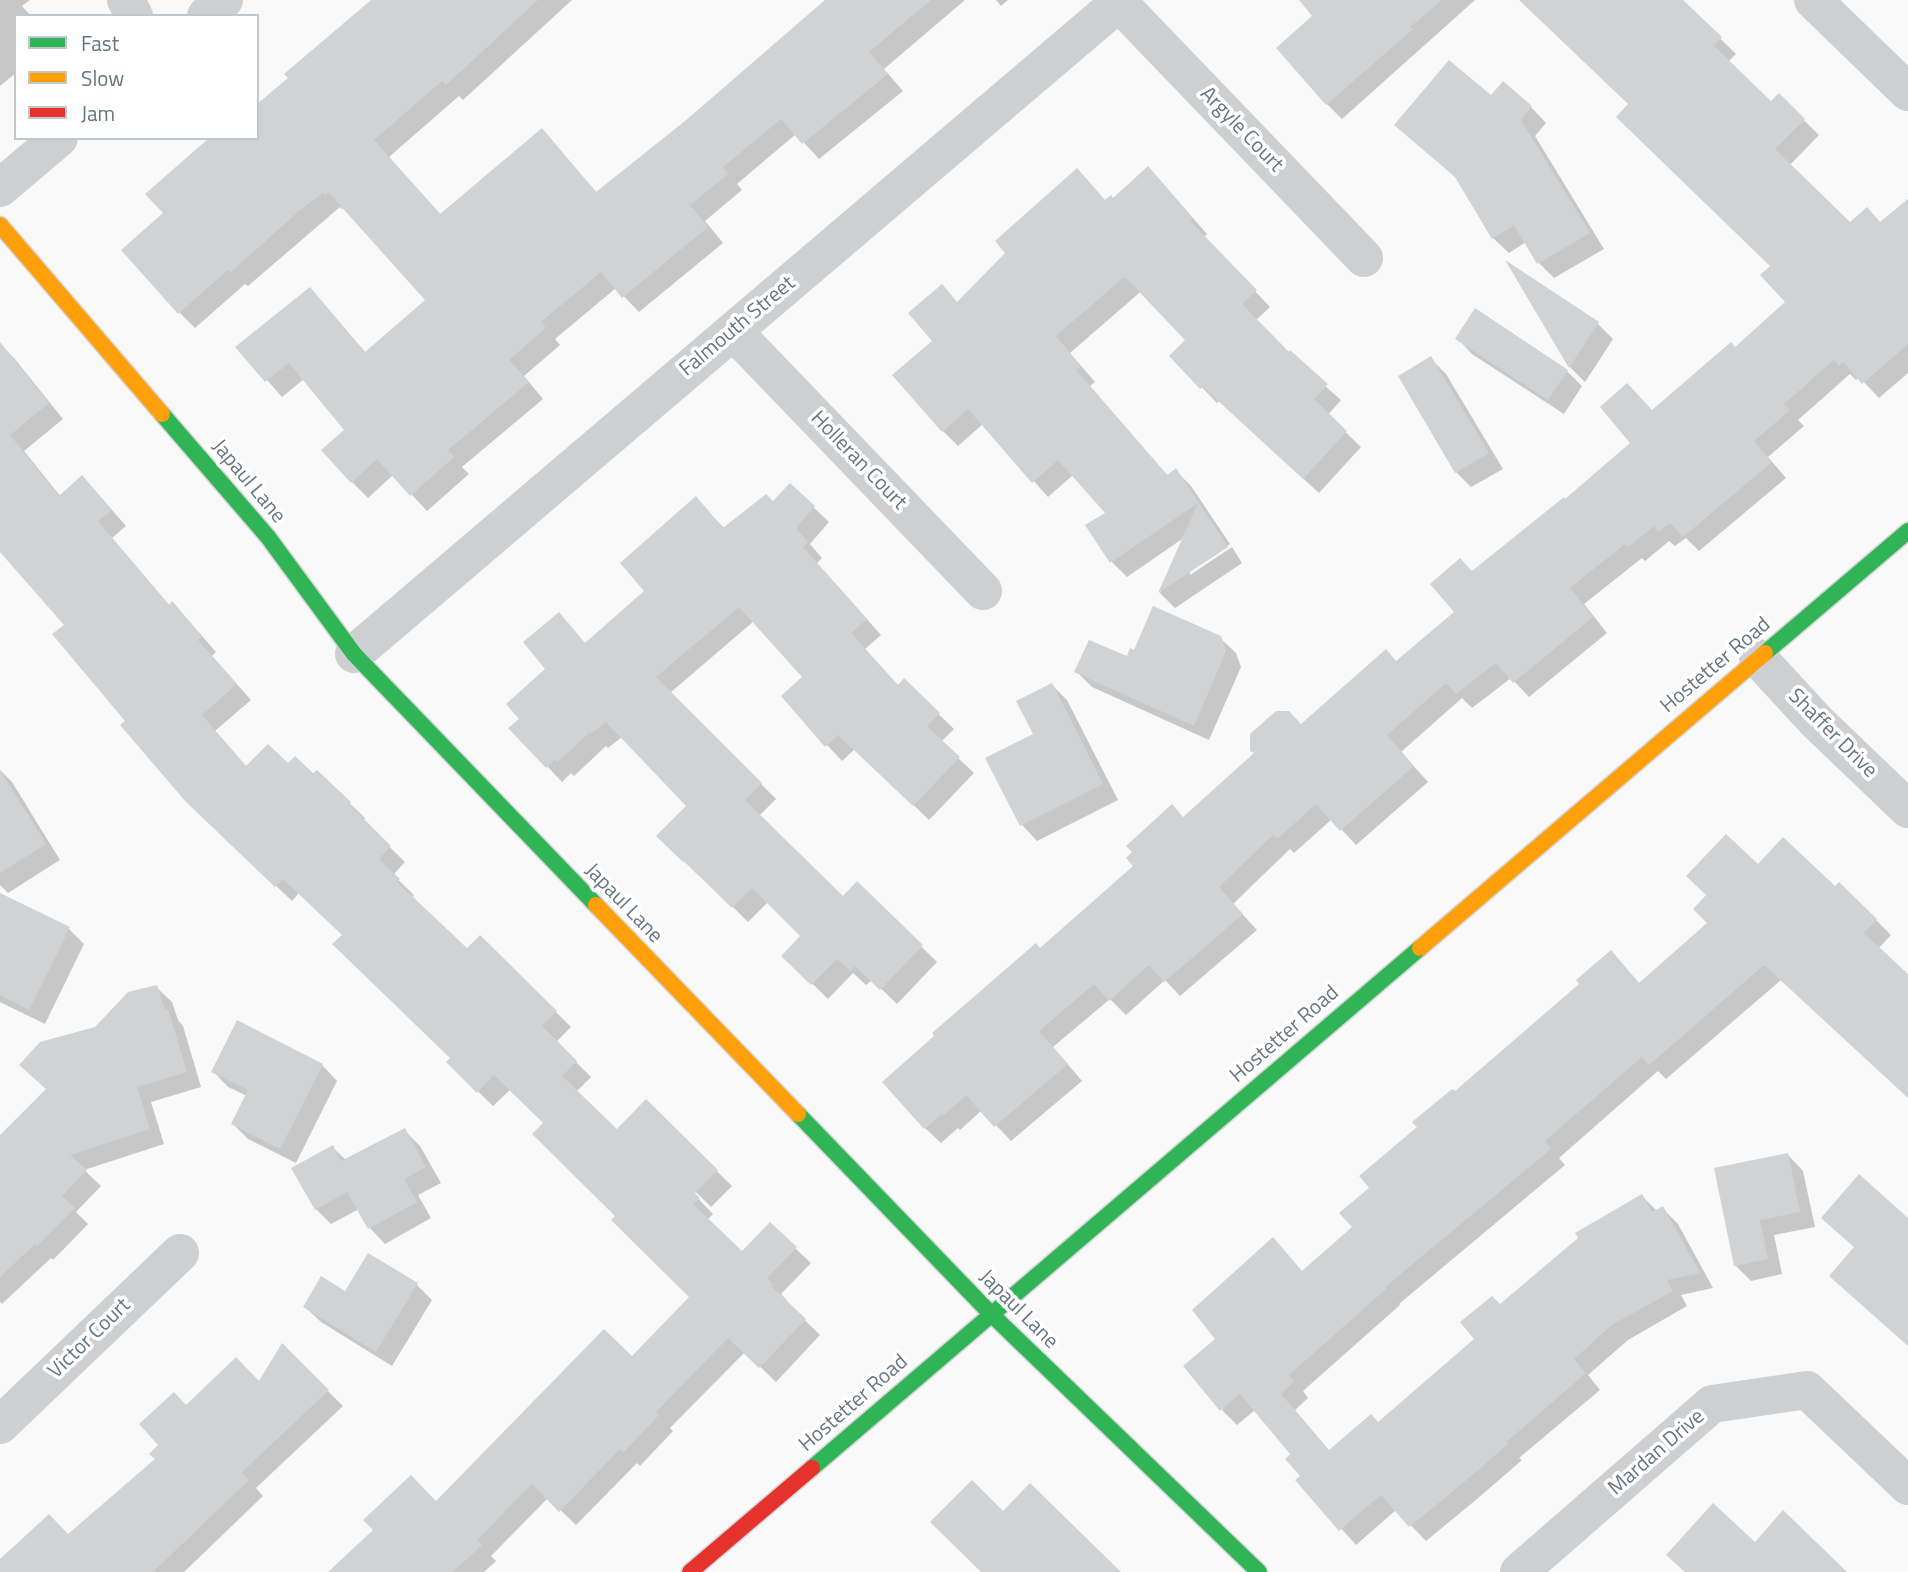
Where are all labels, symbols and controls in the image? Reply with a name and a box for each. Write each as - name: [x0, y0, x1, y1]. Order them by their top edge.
- legend: [14, 14, 259, 140]
- text: Fast: [81, 27, 119, 59]
- text: Slow: [81, 62, 124, 94]
- street label: Argyle Court: [1194, 82, 1288, 178]
- text: Jam: [81, 97, 115, 129]
- street label: Falmouth Street: [675, 271, 801, 383]
- street label: Holleran Court: [805, 406, 911, 516]
- street label: Japaul Lane: [206, 435, 290, 529]
- street label: Hostetter Road: [1656, 613, 1776, 719]
- street label: Shaffer Drive: [1782, 684, 1882, 784]
- street label: Japaul Lane: [579, 859, 667, 949]
- street label: Hostetter Road: [1226, 981, 1344, 1089]
- street label: Japaul Lane: [973, 1265, 1063, 1355]
- street label: Victor Court: [44, 1294, 136, 1384]
- street label: Hostetter Road: [795, 1350, 913, 1458]
- street label: Mardan Drive: [1604, 1405, 1710, 1501]

